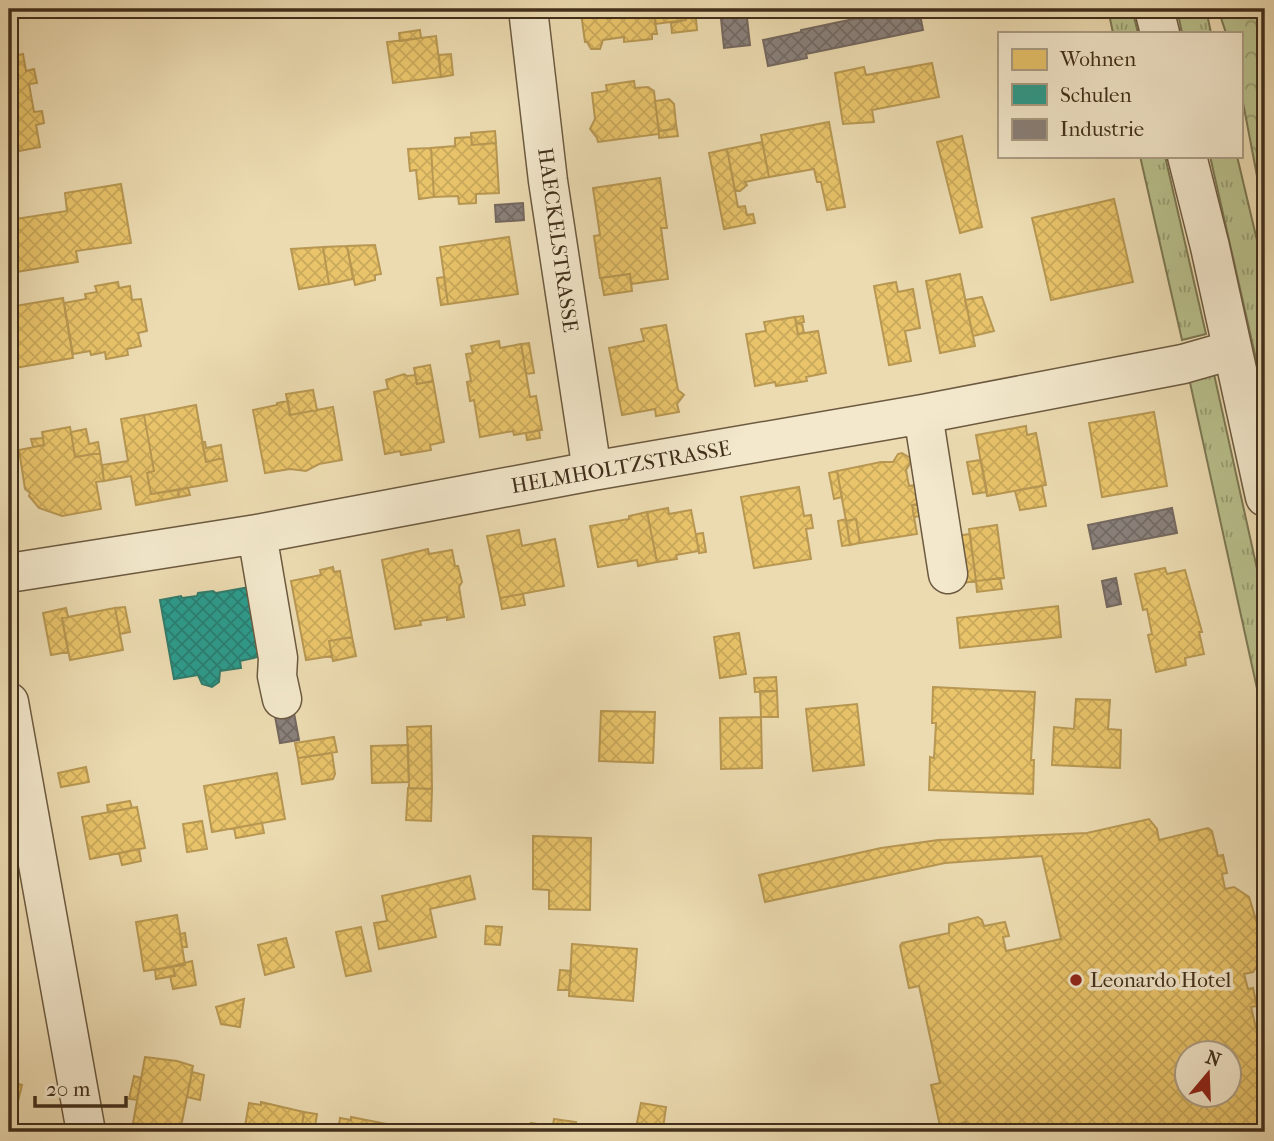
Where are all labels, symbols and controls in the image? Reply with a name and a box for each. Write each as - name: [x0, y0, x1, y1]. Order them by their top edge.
- legend: [998, 32, 1242, 158]
- text: Wohnen: [1059, 47, 1136, 71]
- text: Schulen: [1060, 83, 1132, 107]
- text: Industrie: [1060, 117, 1144, 141]
- street label: HAECKELSTRASSE: [533, 146, 583, 334]
- street label: HELMHOLTZSTRASSE: [509, 436, 733, 498]
- place label: Leonardo Hotel: [1090, 968, 1232, 992]
- marker: Leonardo Hotel: [1068, 972, 1084, 988]
- north arrow: [1172, 1040, 1242, 1110]
- text: N: [1203, 1046, 1224, 1072]
- scale bar: [35, 1064, 126, 1108]
- text: 20 m: [46, 1077, 91, 1101]

